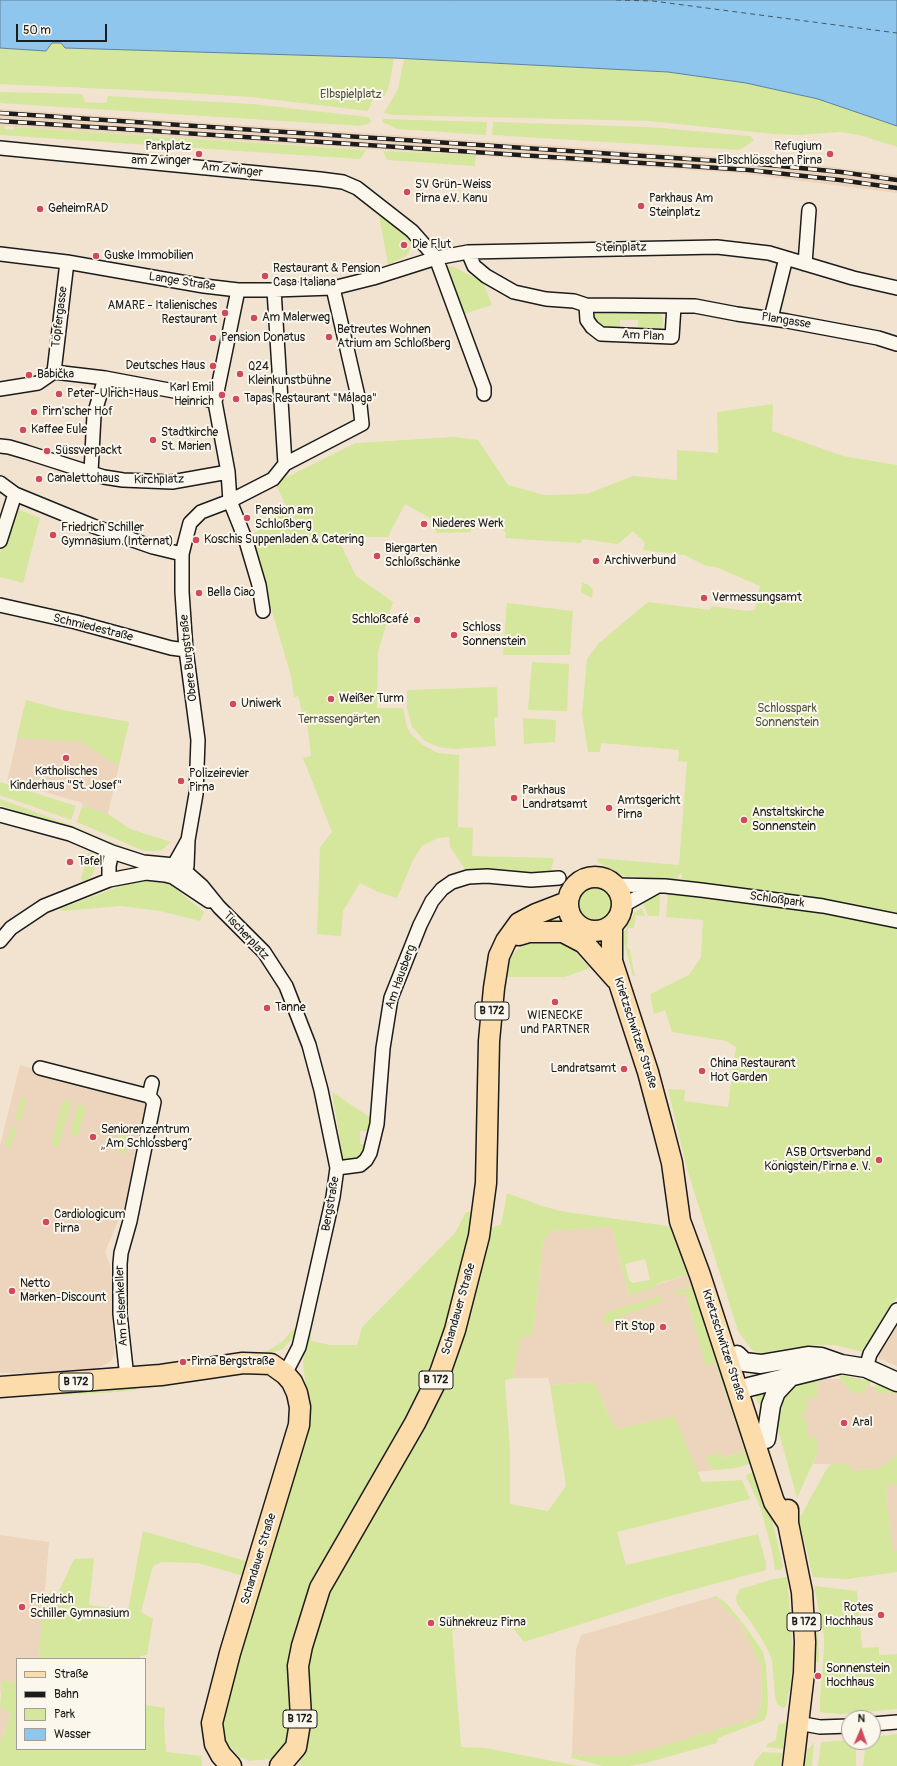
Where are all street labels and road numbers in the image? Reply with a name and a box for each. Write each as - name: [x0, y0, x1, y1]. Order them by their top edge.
- street label: Am Zwinger: [201, 160, 263, 180]
- street label: Steinplatz: [595, 240, 647, 256]
- street label: Lange Straße: [148, 270, 216, 294]
- street label: Töpfergasse: [49, 286, 71, 348]
- street label: Plangasse: [760, 310, 812, 332]
- street label: Am Plan: [622, 328, 664, 344]
- street label: Kirchplatz: [134, 472, 184, 488]
- street label: Schmiedestraße: [52, 611, 134, 645]
- street label: Obere Burgstraße: [177, 614, 201, 702]
- street label: Schloßpark: [749, 889, 805, 911]
- street label: Tischerplatz: [220, 909, 272, 963]
- street label: Am Hausberg: [383, 943, 419, 1011]
- street label: Krietzschwitzer Straße: [610, 976, 660, 1090]
- road number: B 172: [475, 1002, 509, 1020]
- street label: Bergstraße: [319, 1175, 343, 1233]
- street label: Schandauer Straße: [439, 1261, 479, 1357]
- street label: Am Felsenkeller: [113, 1265, 131, 1347]
- street label: Krietzschwitzer Straße: [698, 1288, 748, 1402]
- road number: B 172: [419, 1371, 453, 1389]
- road number: B 172: [59, 1373, 93, 1391]
- street label: Schandauer Straße: [238, 1511, 280, 1607]
- road number: B 172: [787, 1613, 821, 1631]
- road number: B 172: [283, 1710, 317, 1728]

